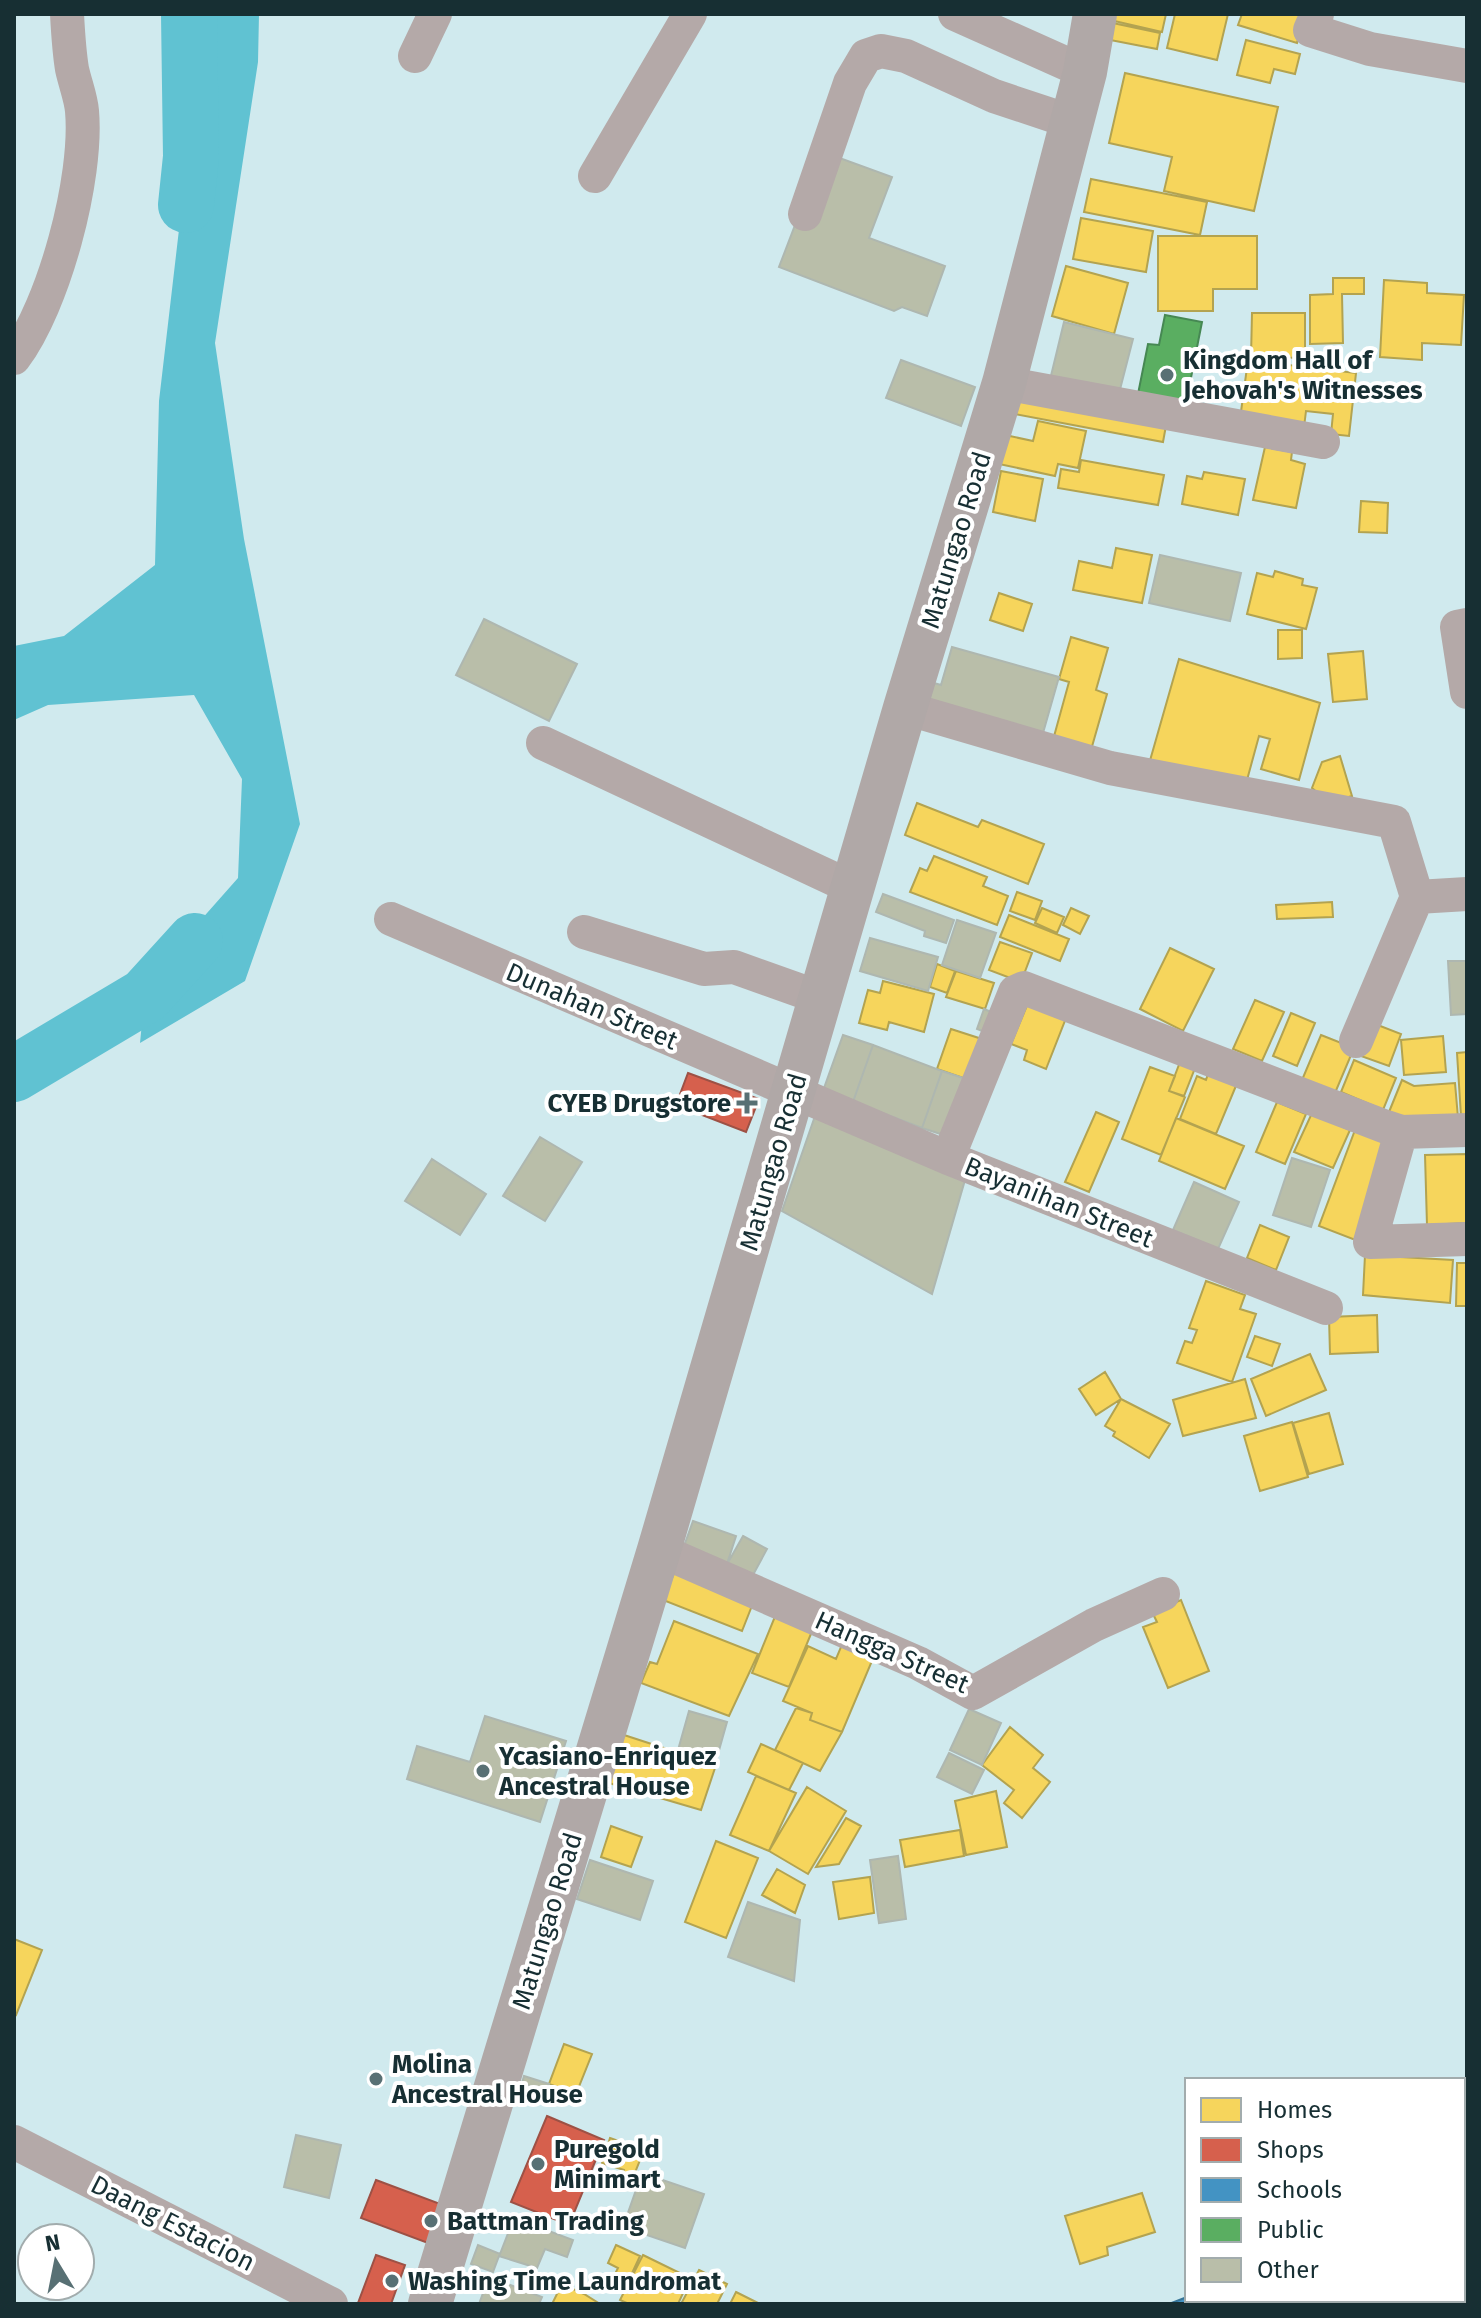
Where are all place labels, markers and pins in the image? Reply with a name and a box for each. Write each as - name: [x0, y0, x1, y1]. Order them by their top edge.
- place label: Kingdom Hall of Jehovah's Witnesses: [1182, 345, 1423, 406]
- marker: Kingdom Hall of Jehovah's Witnesses: [1158, 366, 1176, 384]
- place label: CYEB Drugstore: [548, 1088, 731, 1119]
- marker: CYEB Drugstore: [738, 1094, 756, 1112]
- place label: Ycasiano-Enriquez Ancestral House: [498, 1741, 717, 1802]
- marker: Ycasiano-Enriquez Ancestral House: [474, 1762, 492, 1780]
- place label: Molina Ancestral House: [391, 2049, 583, 2110]
- marker: Molina Ancestral House: [367, 2070, 385, 2088]
- place label: Puregold Minimart: [554, 2134, 662, 2195]
- marker: Puregold Minimart: [529, 2155, 547, 2173]
- place label: Battman Trading: [447, 2206, 645, 2237]
- marker: Battman Trading: [422, 2212, 440, 2230]
- place label: Washing Time Laundromat: [408, 2266, 722, 2297]
- marker: Washing Time Laundromat: [383, 2272, 401, 2290]

